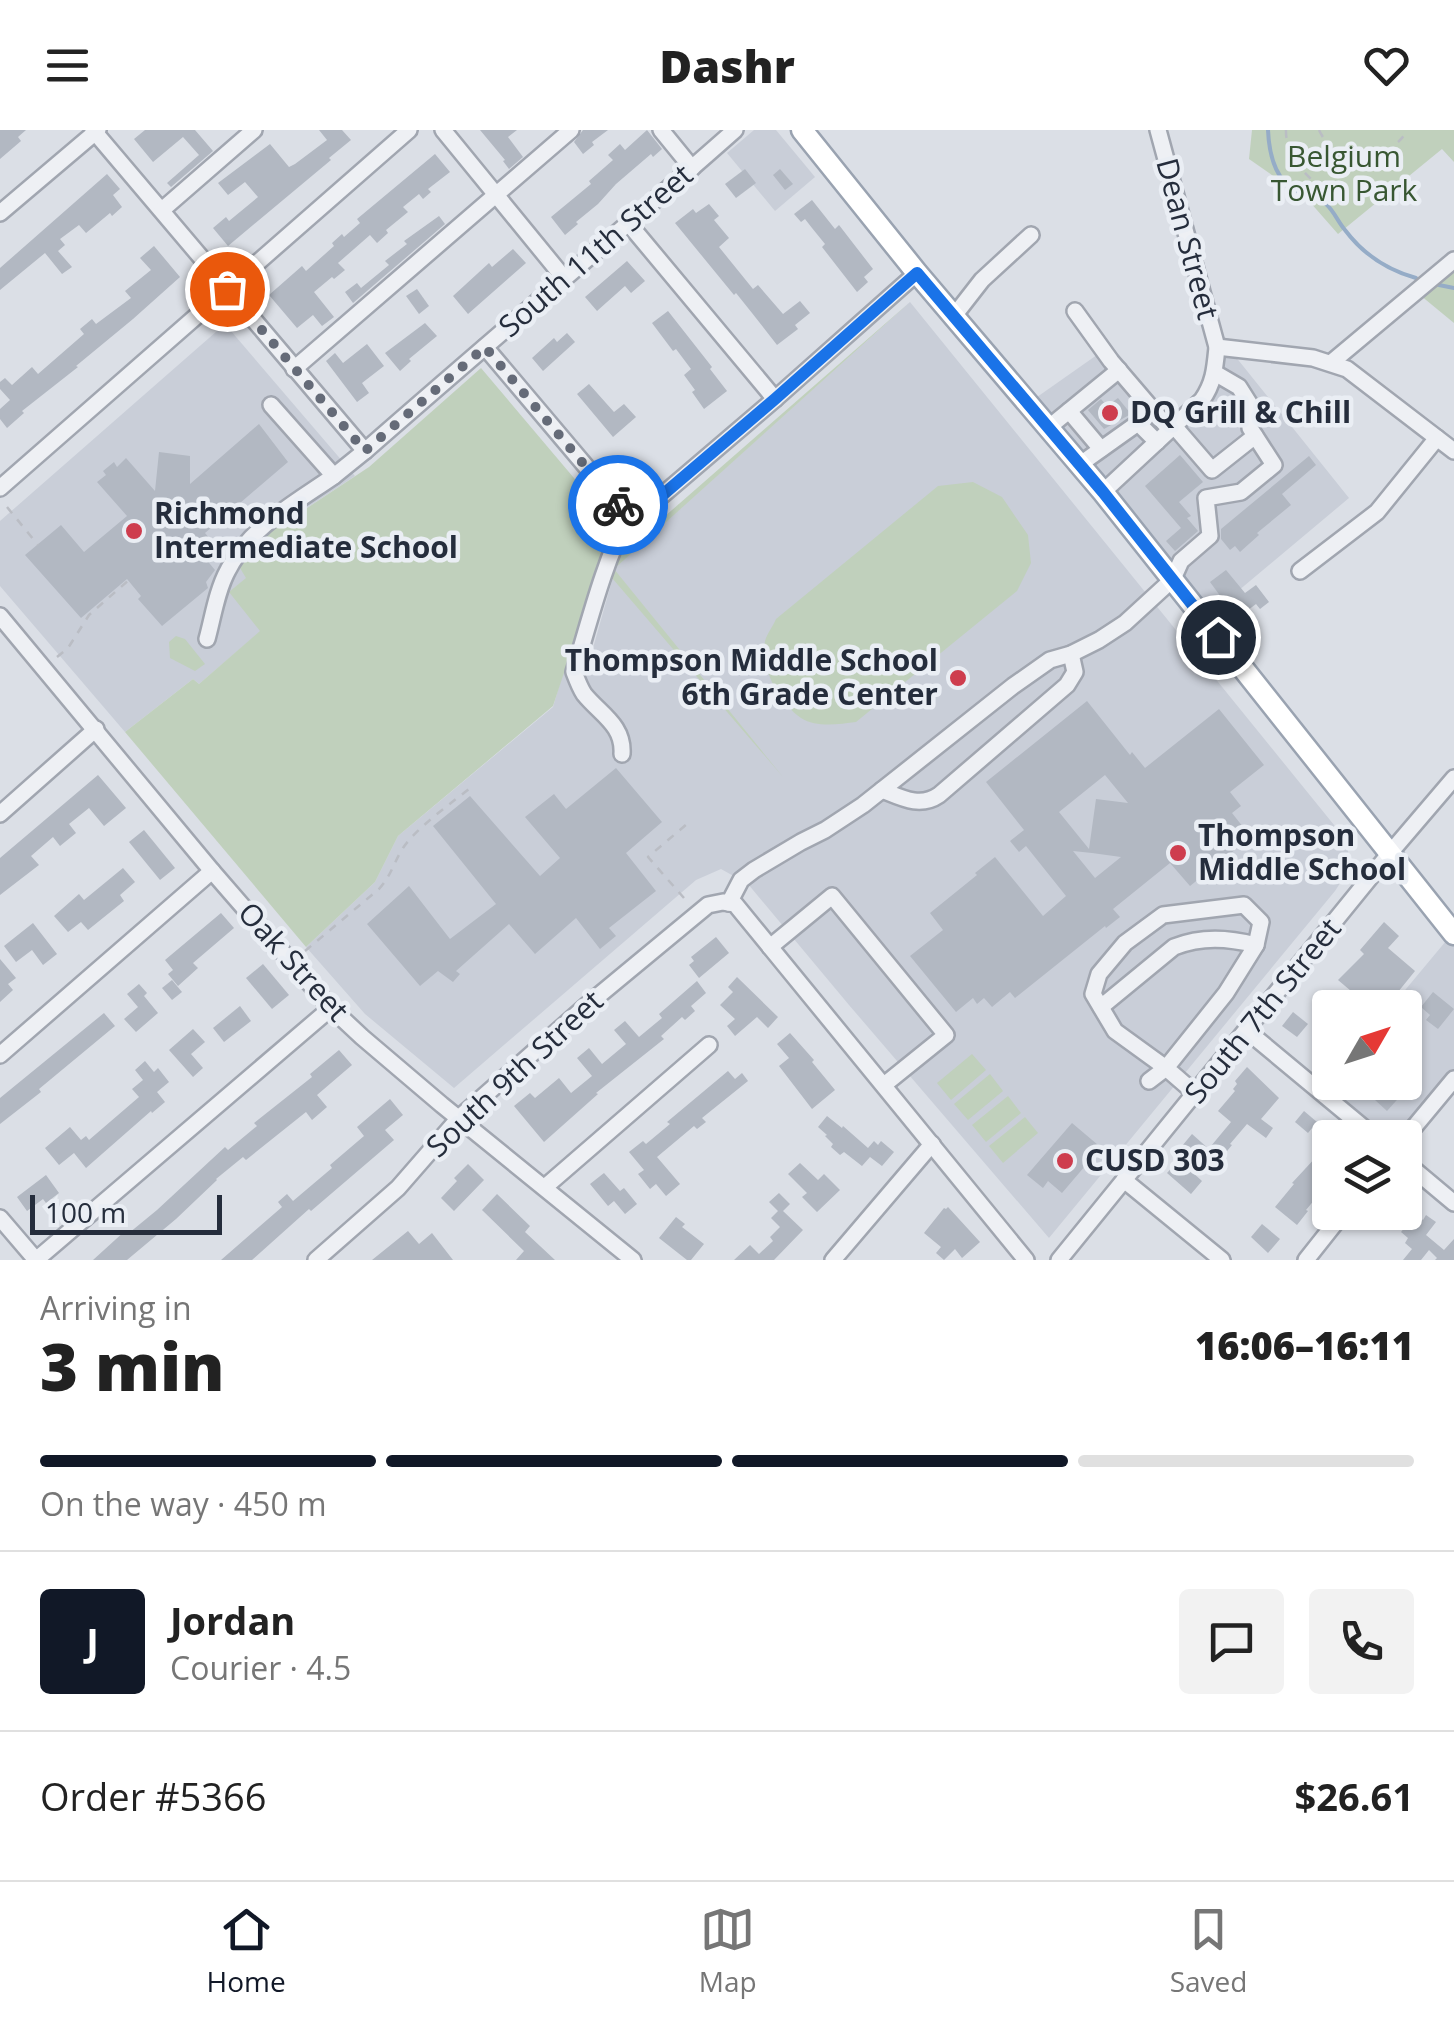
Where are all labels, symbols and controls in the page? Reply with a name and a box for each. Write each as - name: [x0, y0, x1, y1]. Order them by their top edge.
- text: Dashr: [659, 35, 795, 96]
- icon: menu: [40, 38, 95, 93]
- icon: heart: [1359, 38, 1414, 93]
- park label: Belgium Town Park: [1271, 135, 1418, 210]
- street label: Dean Street: [1147, 153, 1230, 324]
- street label: South 11th Street: [489, 154, 701, 346]
- pin: [185, 247, 270, 332]
- icon: bag: [200, 262, 255, 317]
- place label: DQ Grill & Chill: [1130, 391, 1351, 432]
- marker: DQ Grill & Chill: [1099, 402, 1121, 424]
- courier: [568, 455, 668, 555]
- icon: bike: [591, 478, 646, 533]
- place label: Richmond Intermediate School: [154, 492, 458, 567]
- marker: Richmond Intermediate School: [123, 520, 145, 542]
- pin: [1176, 595, 1261, 680]
- icon: home: [1191, 610, 1246, 665]
- place label: Thompson Middle School 6th Grade Center: [565, 639, 938, 714]
- marker: Thompson Middle School 6th Grade Center: [947, 667, 969, 689]
- place label: Thompson Middle School: [1198, 814, 1406, 889]
- marker: Thompson Middle School: [1167, 842, 1189, 864]
- street label: Oak Street: [230, 893, 359, 1029]
- street label: South 7th Street: [1174, 909, 1349, 1111]
- street label: South 9th Street: [417, 980, 611, 1166]
- north arrow: [1312, 990, 1422, 1100]
- map controls: [1312, 990, 1422, 1230]
- button: layers: [1312, 1120, 1422, 1230]
- place label: CUSD 303: [1085, 1139, 1225, 1180]
- marker: CUSD 303: [1054, 1150, 1076, 1172]
- scale bar: [30, 1190, 222, 1234]
- text: 100 m: [45, 1193, 126, 1231]
- text: Arriving in: [40, 1286, 192, 1329]
- text: 16:06–16:11: [1195, 1319, 1414, 1371]
- text: 3 min: [40, 1322, 225, 1410]
- text: On the way · 450 m: [40, 1482, 327, 1525]
- button: chat: [1179, 1589, 1284, 1694]
- button: phone: [1309, 1589, 1414, 1694]
- text: Jordan: [170, 1594, 295, 1646]
- text: J: [86, 1615, 99, 1667]
- text: Courier · 4.5: [170, 1646, 351, 1689]
- text: Order #5366: [40, 1770, 267, 1822]
- text: $26.61: [1295, 1770, 1414, 1822]
- tab: Home: [207, 1902, 286, 2000]
- tab: Map: [699, 1902, 757, 2000]
- tab: Saved: [1170, 1902, 1247, 2000]

